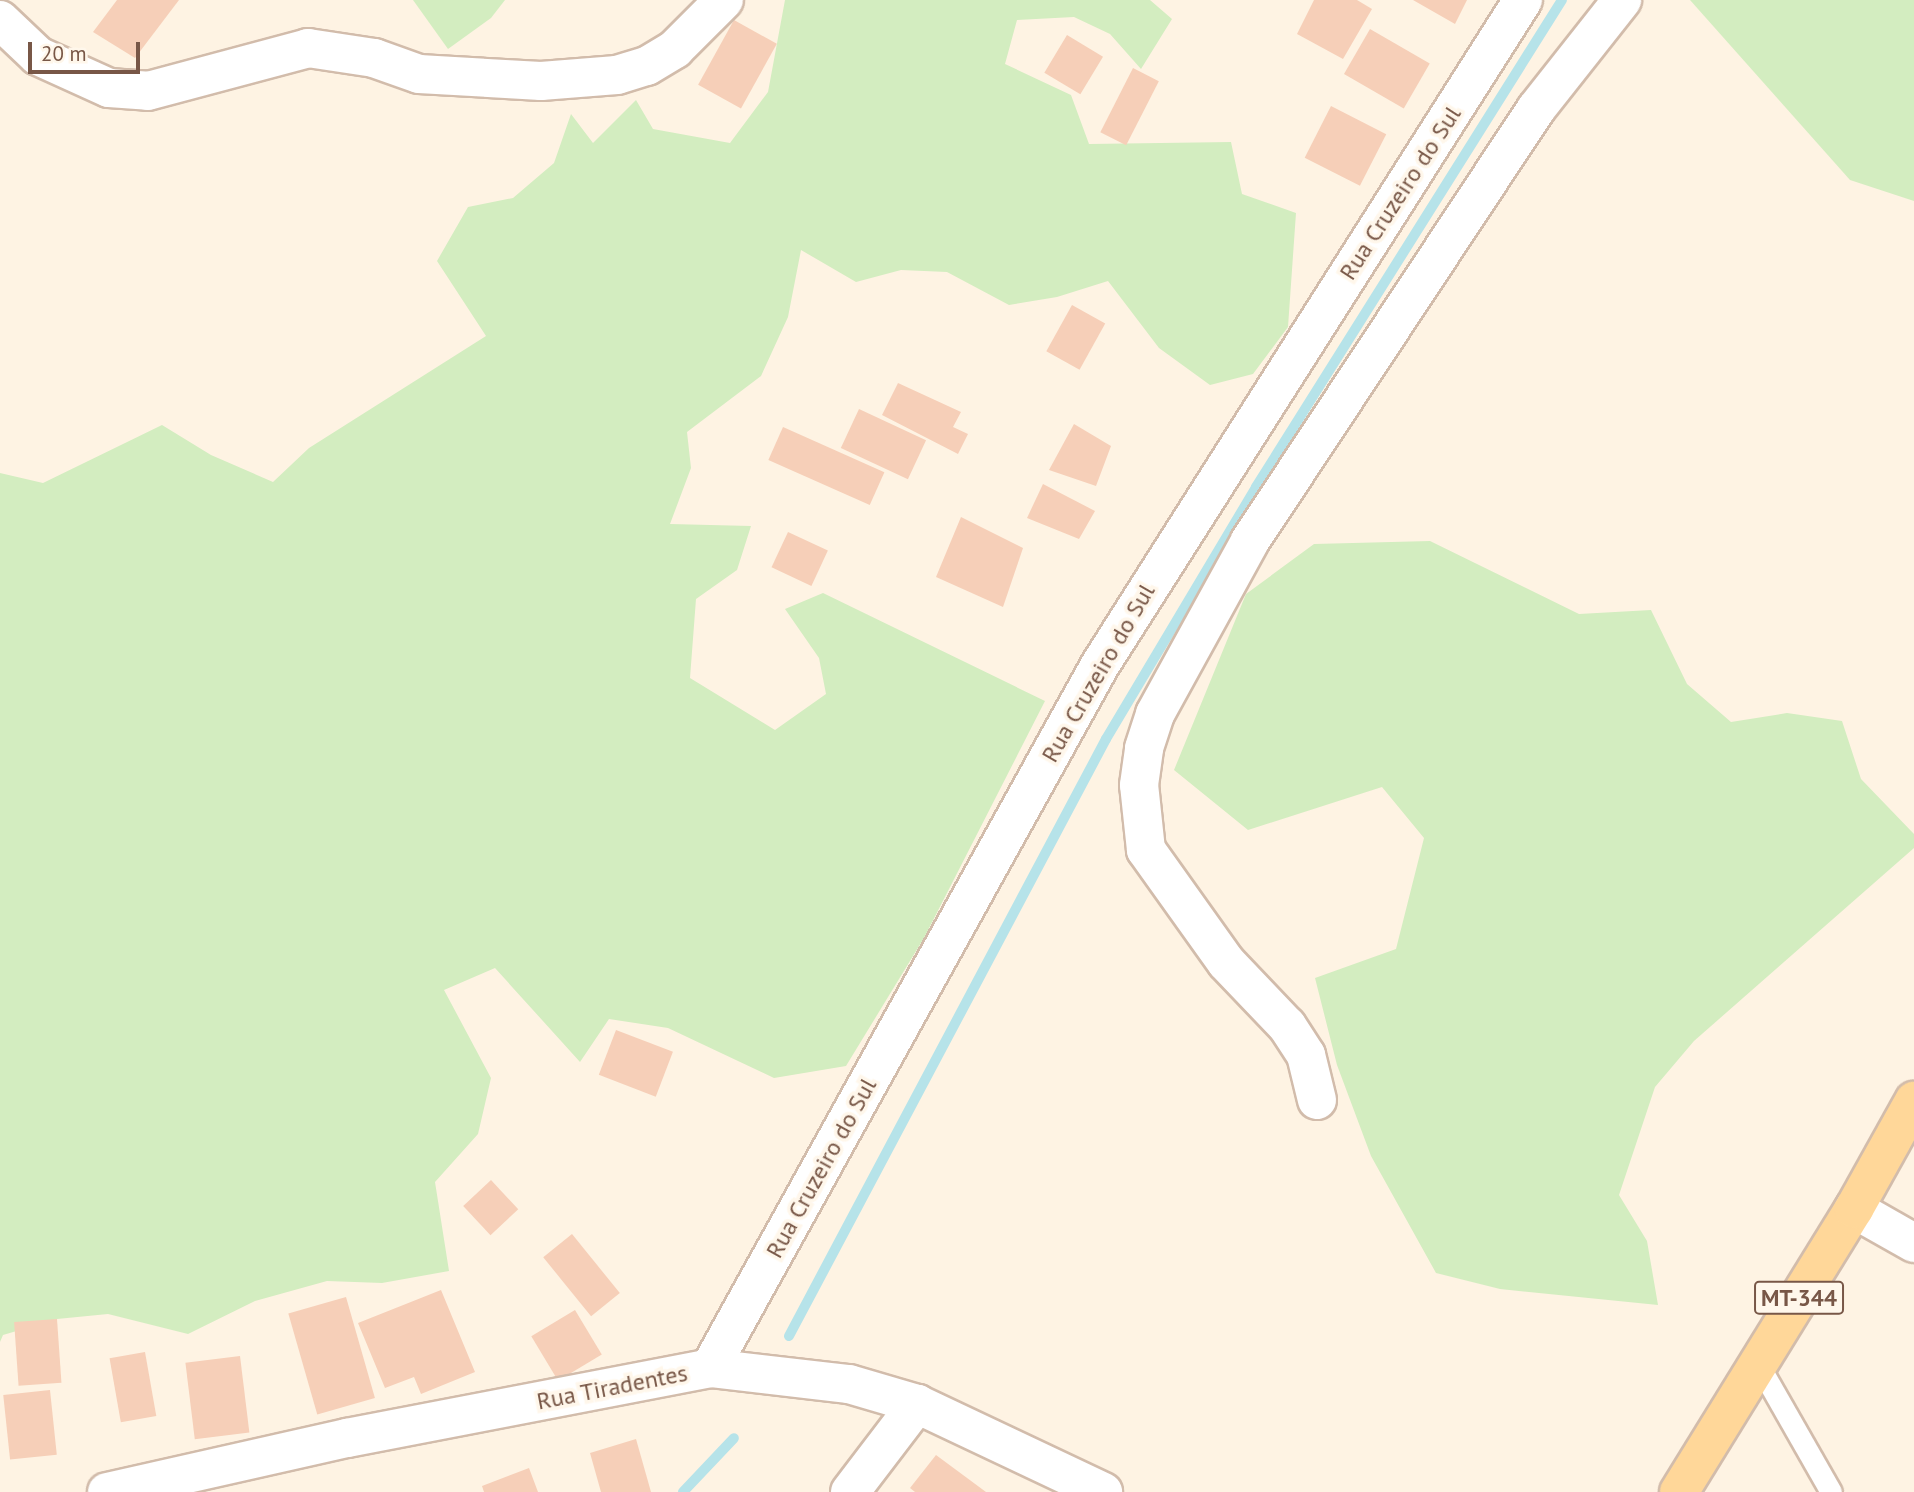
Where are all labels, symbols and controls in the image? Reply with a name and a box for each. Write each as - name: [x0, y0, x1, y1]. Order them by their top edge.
- scale bar: [32, 28, 144, 72]
- text: 20 m: [41, 40, 87, 67]
- street label: Rua Cruzeiro do Sul: [1333, 101, 1467, 285]
- street label: Rua Cruzeiro do Sul: [1035, 579, 1161, 767]
- street label: Rua Cruzeiro do Sul: [760, 1073, 882, 1263]
- road number: MT-344: [1754, 1278, 1844, 1317]
- street label: Rua Tiradentes: [534, 1358, 690, 1416]

